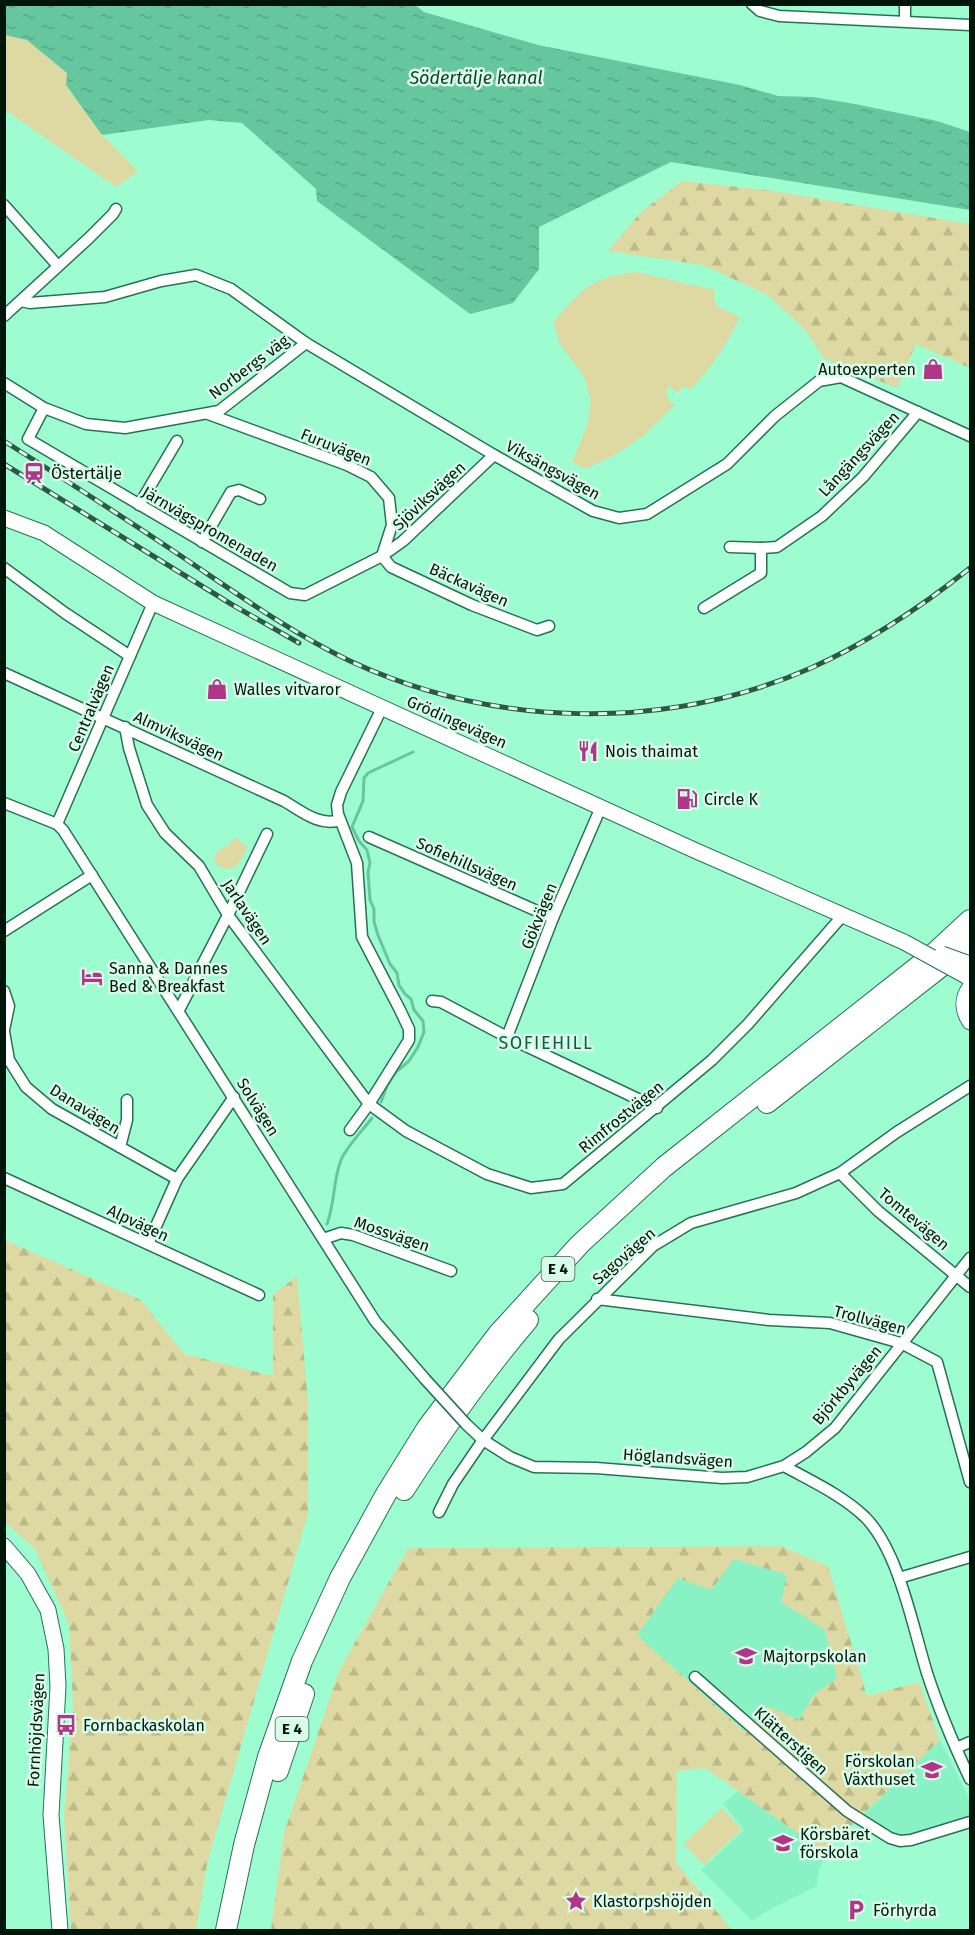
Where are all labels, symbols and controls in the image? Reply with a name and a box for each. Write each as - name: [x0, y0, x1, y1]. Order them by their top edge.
- water label: Södertälje kanal: [408, 67, 543, 89]
- street label: Norbergs väg: [205, 330, 293, 403]
- shop icon: Autoexperten: [921, 357, 945, 381]
- place label: Autoexperten: [818, 360, 916, 379]
- street label: Långängsvägen: [815, 407, 903, 501]
- street label: Furuvägen: [298, 424, 374, 470]
- street label: Viksängsvägen: [503, 436, 603, 504]
- street label: Sjöviksvägen: [389, 458, 469, 534]
- station icon: Östertälje: [22, 461, 46, 485]
- place label: Östertälje: [51, 464, 122, 483]
- street label: Järnvägspromenaden: [139, 482, 281, 576]
- street label: Bäckavägen: [426, 559, 512, 611]
- street label: Centralvägen: [64, 661, 118, 755]
- shop icon: Walles vitvaror: [205, 677, 229, 701]
- place label: Walles vitvaror: [234, 680, 341, 699]
- street label: Grödingevägen: [404, 691, 510, 753]
- street label: Almviksvägen: [131, 707, 227, 765]
- restaurant icon: Nois thaimat: [576, 739, 600, 763]
- place label: Nois thaimat: [605, 742, 698, 761]
- fuel station icon: Circle K: [675, 787, 699, 811]
- place label: Circle K: [704, 790, 758, 809]
- street label: Sofiehillsvägen: [413, 833, 521, 895]
- street label: Jarlavägen: [218, 876, 276, 948]
- street label: Gökvägen: [517, 880, 561, 952]
- place label: Sanna & Dannes Bed & Breakfast: [109, 959, 228, 996]
- hotel icon: Sanna & Dannes Bed & Breakfast: [80, 965, 104, 989]
- district label: SOFIEHILL: [498, 1032, 594, 1054]
- street label: Solvägen: [233, 1074, 283, 1140]
- street label: Rimfrostvägen: [575, 1077, 667, 1157]
- street label: Danavägen: [46, 1080, 124, 1138]
- street label: Tomtevägen: [875, 1184, 953, 1254]
- street label: Alpvägen: [104, 1201, 172, 1245]
- street label: Mossvägen: [352, 1212, 432, 1256]
- street label: Sagovägen: [589, 1224, 659, 1288]
- road number: E 4: [542, 1257, 574, 1281]
- street label: Trollvägen: [832, 1301, 908, 1339]
- street label: Björkbyvägen: [808, 1342, 886, 1428]
- street label: Höglandsvägen: [622, 1445, 734, 1471]
- school or university icon: Majtorpskolan: [734, 1644, 758, 1668]
- place label: Majtorpskolan: [763, 1647, 867, 1666]
- street label: Fornhöjdsvägen: [24, 1672, 48, 1788]
- street label: Klätterstigen: [750, 1703, 832, 1779]
- bus stop icon: Fornbackaskolan: [54, 1713, 78, 1737]
- place label: Fornbackaskolan: [83, 1716, 205, 1735]
- road number: E 4: [276, 1717, 308, 1741]
- place label: Förskolan Växthuset: [844, 1752, 915, 1789]
- school or university icon: Förskolan Växthuset: [920, 1758, 944, 1782]
- place label: Körsbäret förskola: [800, 1825, 870, 1862]
- school or university icon: Körsbäret förskola: [771, 1831, 795, 1855]
- place icon: Klastorpshöjden: [564, 1889, 588, 1913]
- place label: Klastorpshöjden: [593, 1892, 712, 1911]
- parking icon: Förhyrda: [844, 1898, 868, 1922]
- place label: Förhyrda: [873, 1901, 937, 1920]

